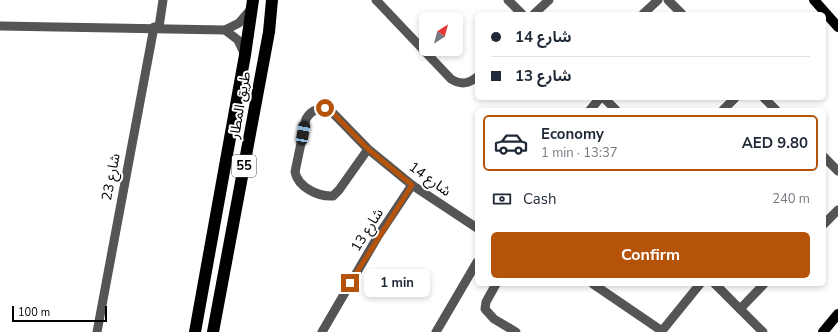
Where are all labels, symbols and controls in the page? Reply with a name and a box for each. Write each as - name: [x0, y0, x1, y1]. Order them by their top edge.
- north arrow: [419, 12, 463, 56]
- map controls: [419, 12, 463, 56]
- text: شارع 14: [515, 27, 572, 47]
- text: شارع 13: [515, 66, 572, 86]
- street label: طريق المطار: [225, 70, 255, 141]
- route start: [316, 99, 334, 117]
- car: [295, 120, 311, 146]
- text: Economy: [541, 124, 604, 144]
- icon: car: [493, 125, 529, 161]
- text: AED 9.80: [742, 133, 808, 153]
- text: 1 min · 13:37: [541, 144, 617, 162]
- street label: شارع 23: [97, 152, 126, 202]
- road number: 55: [232, 155, 256, 177]
- street label: شارع 14: [405, 157, 455, 202]
- icon: cash: [491, 188, 513, 210]
- text: Cash: [523, 189, 557, 209]
- text: 240 m: [772, 190, 810, 208]
- street label: شارع 13: [346, 205, 389, 256]
- button: Confirm: [491, 232, 810, 278]
- callout: 1 min: [364, 269, 430, 297]
- route end: [341, 274, 359, 292]
- text: 1 min: [380, 274, 414, 292]
- scale bar: [12, 304, 107, 323]
- text: 100 m: [18, 305, 50, 320]

